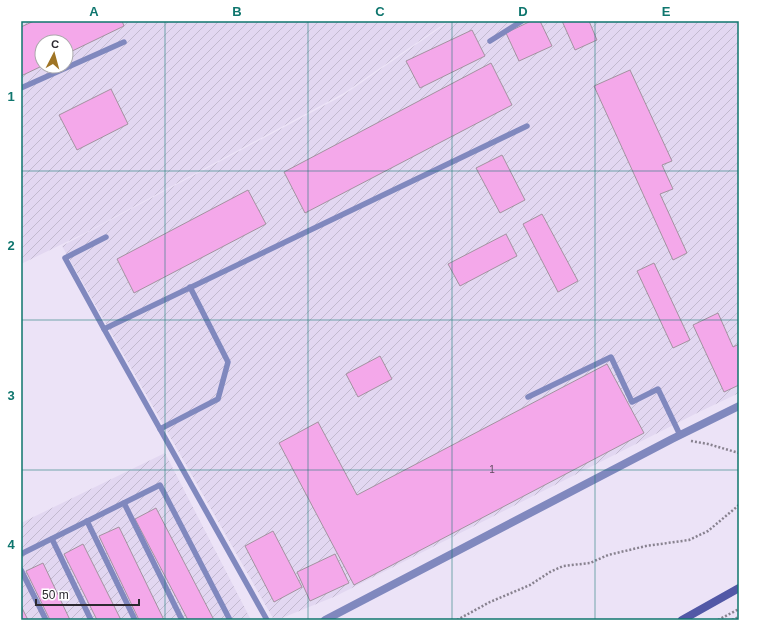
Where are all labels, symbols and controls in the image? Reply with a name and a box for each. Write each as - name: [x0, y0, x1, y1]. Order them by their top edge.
- text: A: [89, 4, 99, 19]
- text: B: [232, 4, 242, 19]
- text: C: [375, 4, 385, 19]
- text: D: [518, 4, 528, 19]
- text: E: [662, 4, 671, 19]
- north arrow: [34, 34, 74, 74]
- text: С: [50, 38, 60, 50]
- text: 1: [7, 89, 15, 104]
- text: 2: [7, 238, 15, 253]
- text: 3: [7, 388, 15, 403]
- house number: 1: [489, 464, 495, 475]
- text: 4: [7, 537, 15, 552]
- scale bar: [36, 581, 139, 607]
- text: 50 m: [42, 588, 69, 602]

